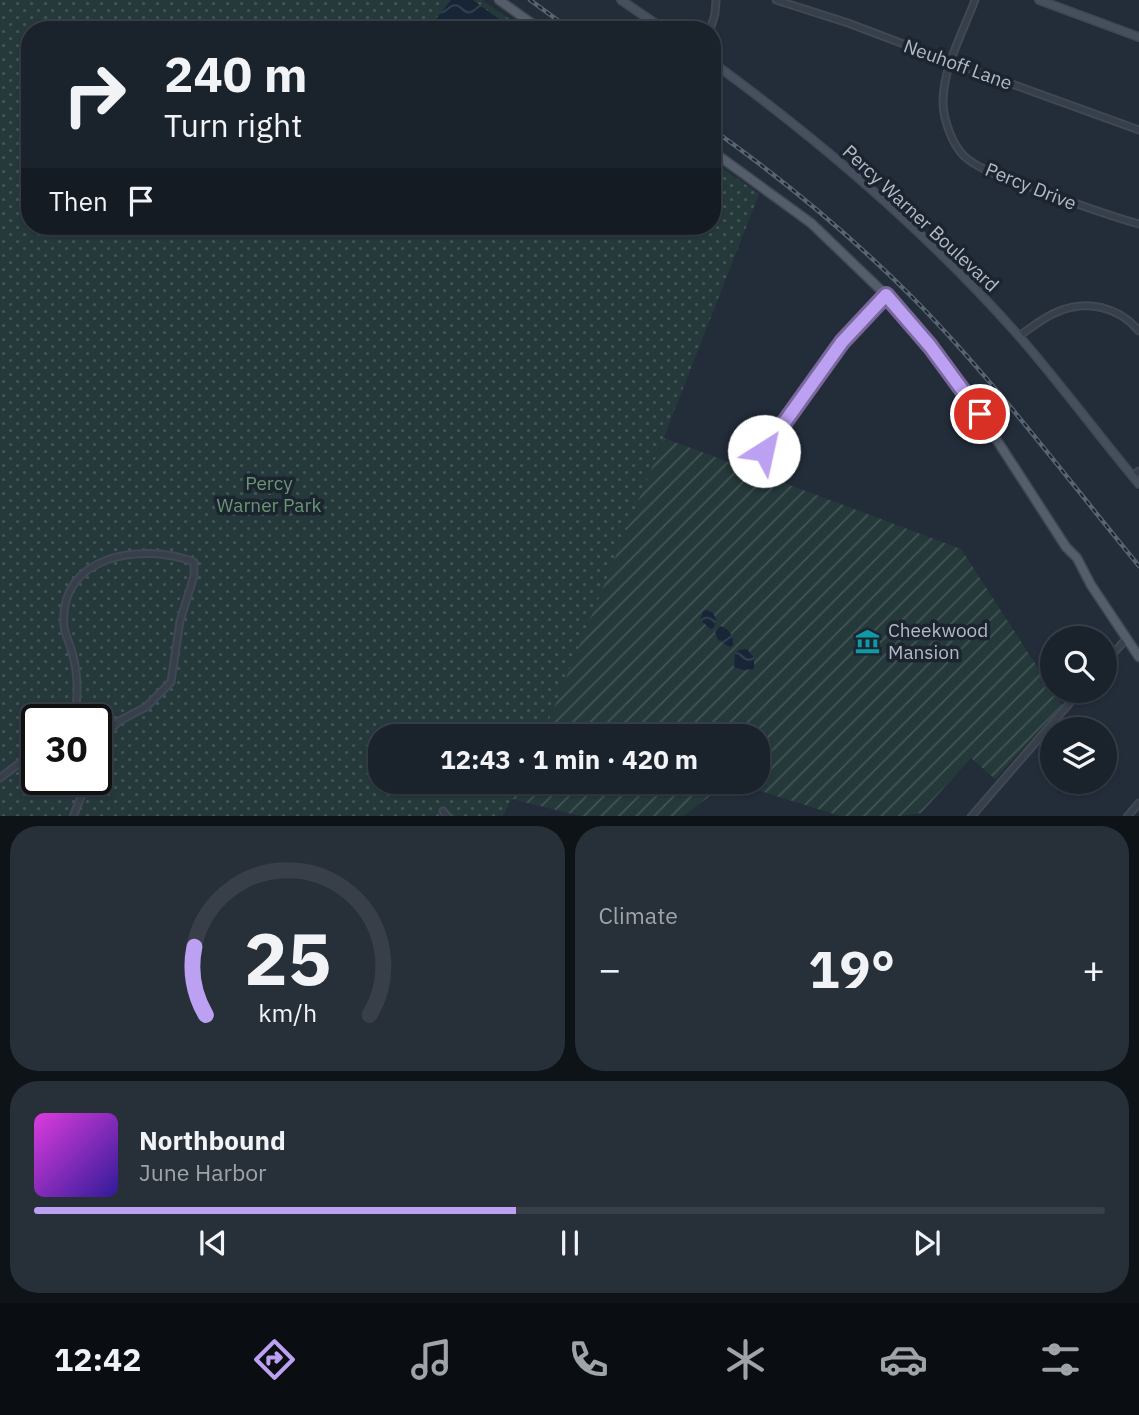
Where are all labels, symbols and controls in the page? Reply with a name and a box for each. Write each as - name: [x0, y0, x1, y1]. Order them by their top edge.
- street label: Neuhoff Lane: [901, 33, 1015, 95]
- text: 240 m: [164, 42, 308, 105]
- icon: right: [49, 49, 140, 140]
- text: Turn right: [164, 104, 302, 146]
- street label: Percy Warner Boulevard: [838, 139, 1004, 297]
- street label: Percy Drive: [982, 157, 1080, 215]
- icon: arrive: [122, 182, 160, 220]
- text: Then: [49, 184, 108, 218]
- pin: [950, 384, 1010, 444]
- icon: arrive: [961, 395, 999, 433]
- position arrow: [727, 414, 801, 488]
- park label: Percy Warner Park: [217, 471, 322, 517]
- place label: Cheekwood Mansion: [888, 618, 988, 664]
- map controls: [1040, 626, 1117, 794]
- button: search: [1040, 626, 1117, 703]
- museum icon: Cheekwood Mansion: [854, 627, 882, 655]
- speed limit sign: 30: [21, 704, 112, 795]
- button: layers: [1040, 717, 1117, 794]
- text: 12:43 · 1 min · 420 m: [440, 742, 698, 776]
- text: Climate: [599, 900, 678, 930]
- text: 25: [244, 910, 331, 1005]
- text: 19°: [808, 935, 895, 1002]
- text: −: [599, 944, 621, 993]
- text: +: [1082, 944, 1105, 993]
- text: km/h: [258, 995, 317, 1028]
- text: Northbound: [139, 1123, 286, 1157]
- text: June Harbor: [139, 1157, 267, 1187]
- icon: previous: [194, 1224, 232, 1262]
- icon: pause: [551, 1224, 589, 1262]
- icon: next: [908, 1224, 946, 1262]
- icon: directions: [250, 1335, 299, 1384]
- icon: music: [407, 1335, 456, 1384]
- icon: phone: [564, 1335, 613, 1384]
- icon: climate: [721, 1335, 770, 1384]
- icon: car: [879, 1335, 928, 1384]
- icon: filters: [1036, 1335, 1085, 1384]
- text: 12:42: [54, 1338, 141, 1380]

